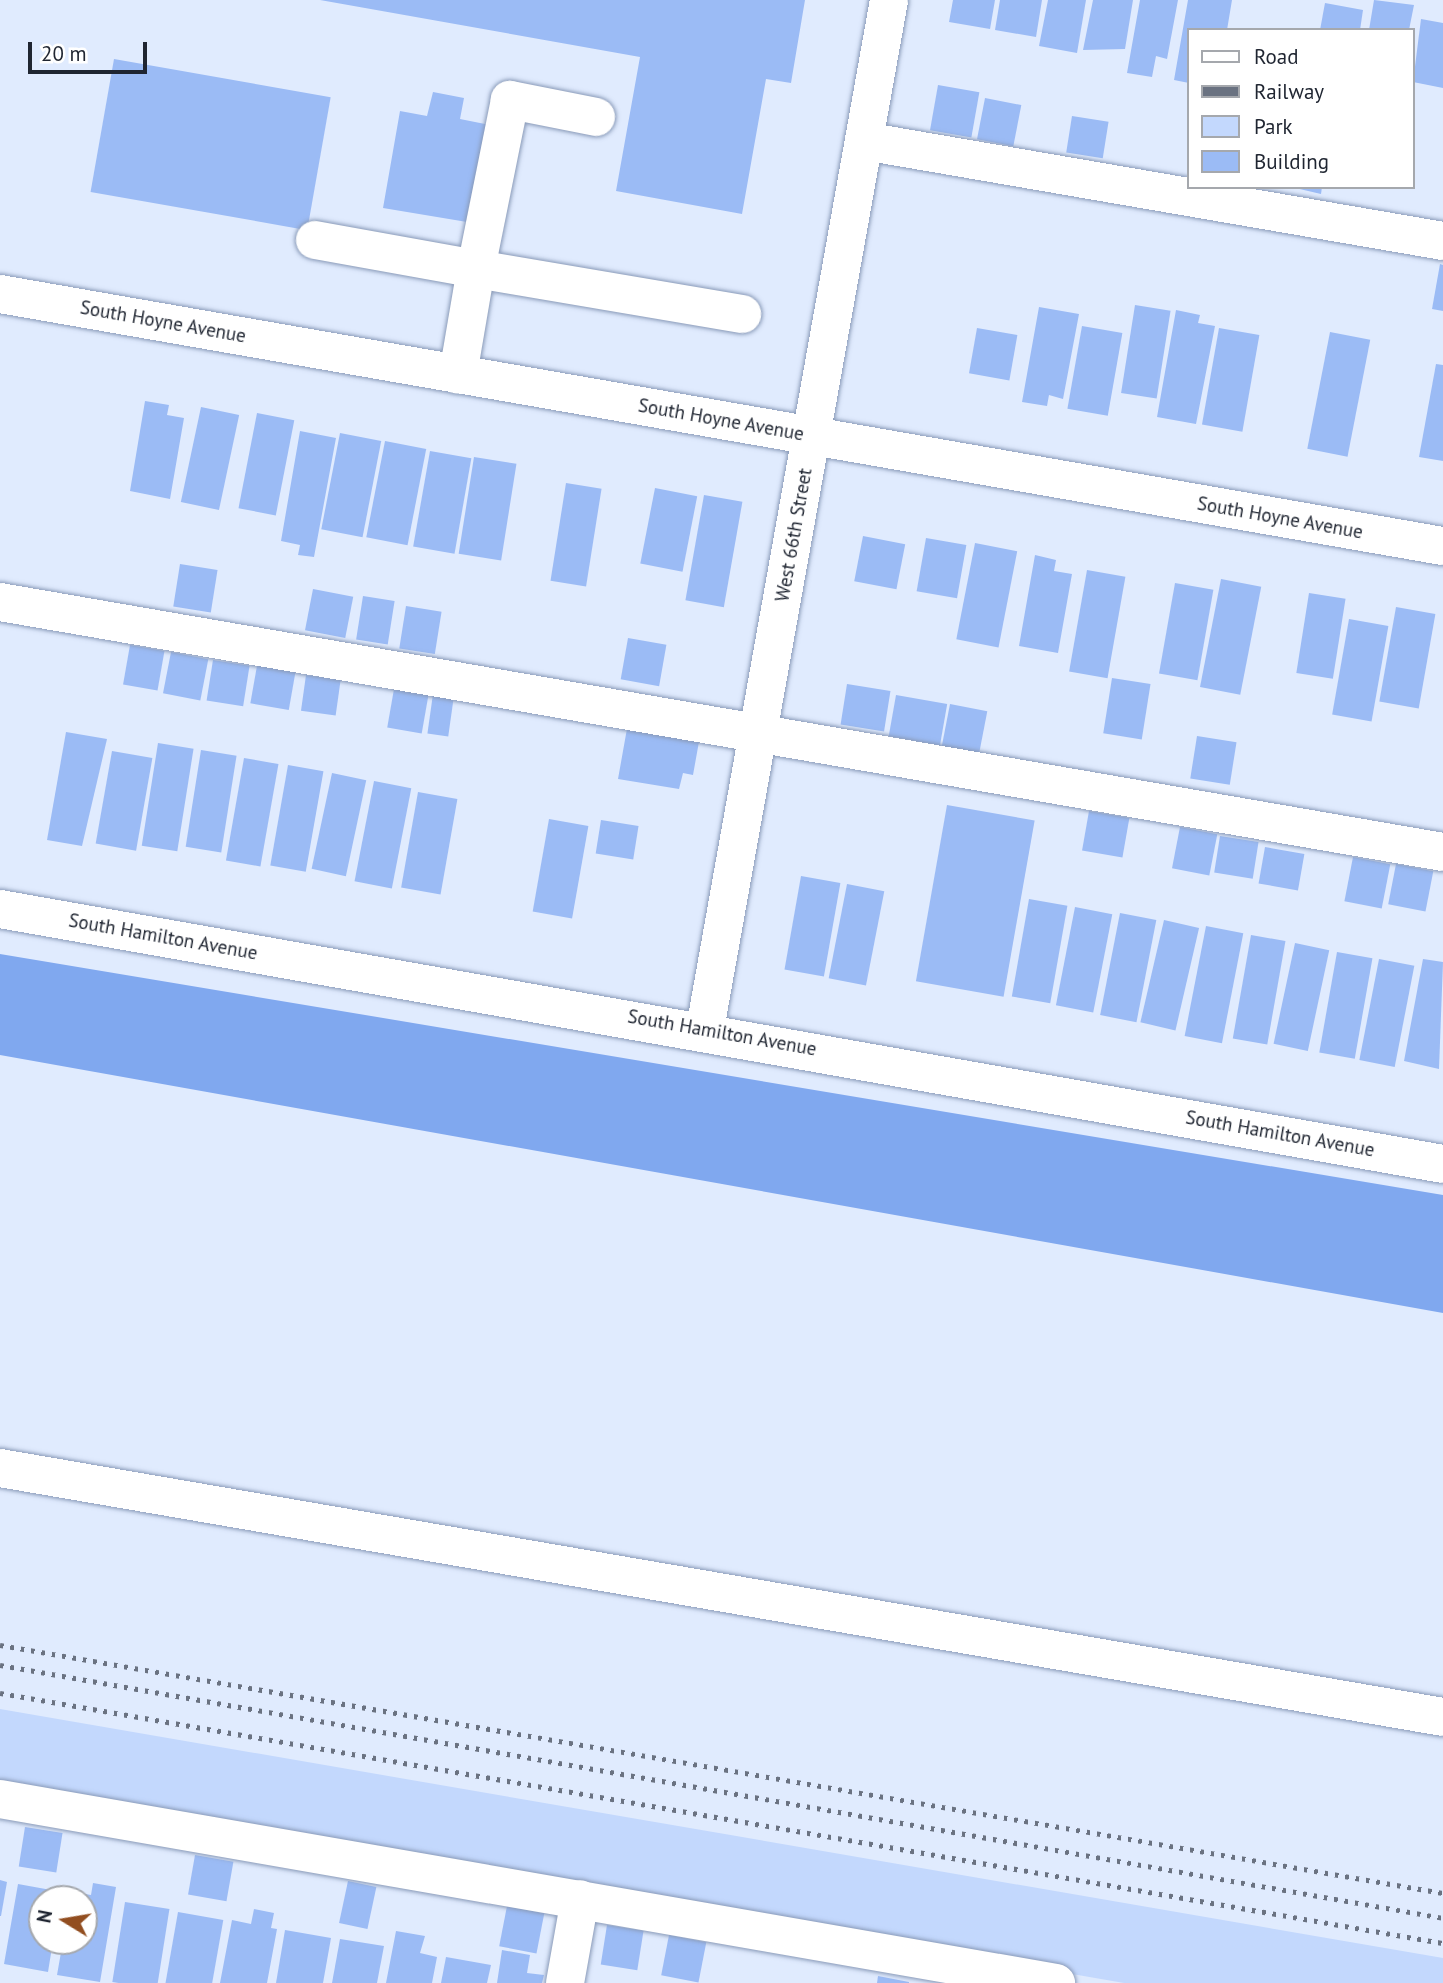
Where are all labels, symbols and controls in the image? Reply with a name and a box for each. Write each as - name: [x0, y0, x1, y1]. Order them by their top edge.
- scale bar: [32, 28, 150, 72]
- legend: [1188, 28, 1415, 189]
- text: 20 m: [41, 40, 87, 67]
- text: Road: [1254, 43, 1298, 70]
- text: Railway: [1254, 78, 1324, 105]
- text: Park: [1254, 113, 1293, 140]
- text: Building: [1254, 148, 1329, 175]
- street label: South Hoyne Avenue: [78, 296, 248, 348]
- street label: South Hoyne Avenue: [636, 394, 806, 446]
- street label: West 66th Street: [771, 466, 817, 604]
- street label: South Hoyne Avenue: [1195, 492, 1365, 544]
- street label: South Hamilton Avenue: [67, 909, 259, 965]
- street label: South Hamilton Avenue: [626, 1005, 818, 1061]
- street label: South Hamilton Avenue: [1184, 1106, 1376, 1162]
- north arrow: [28, 1885, 98, 1955]
- text: N: [31, 1908, 57, 1925]

